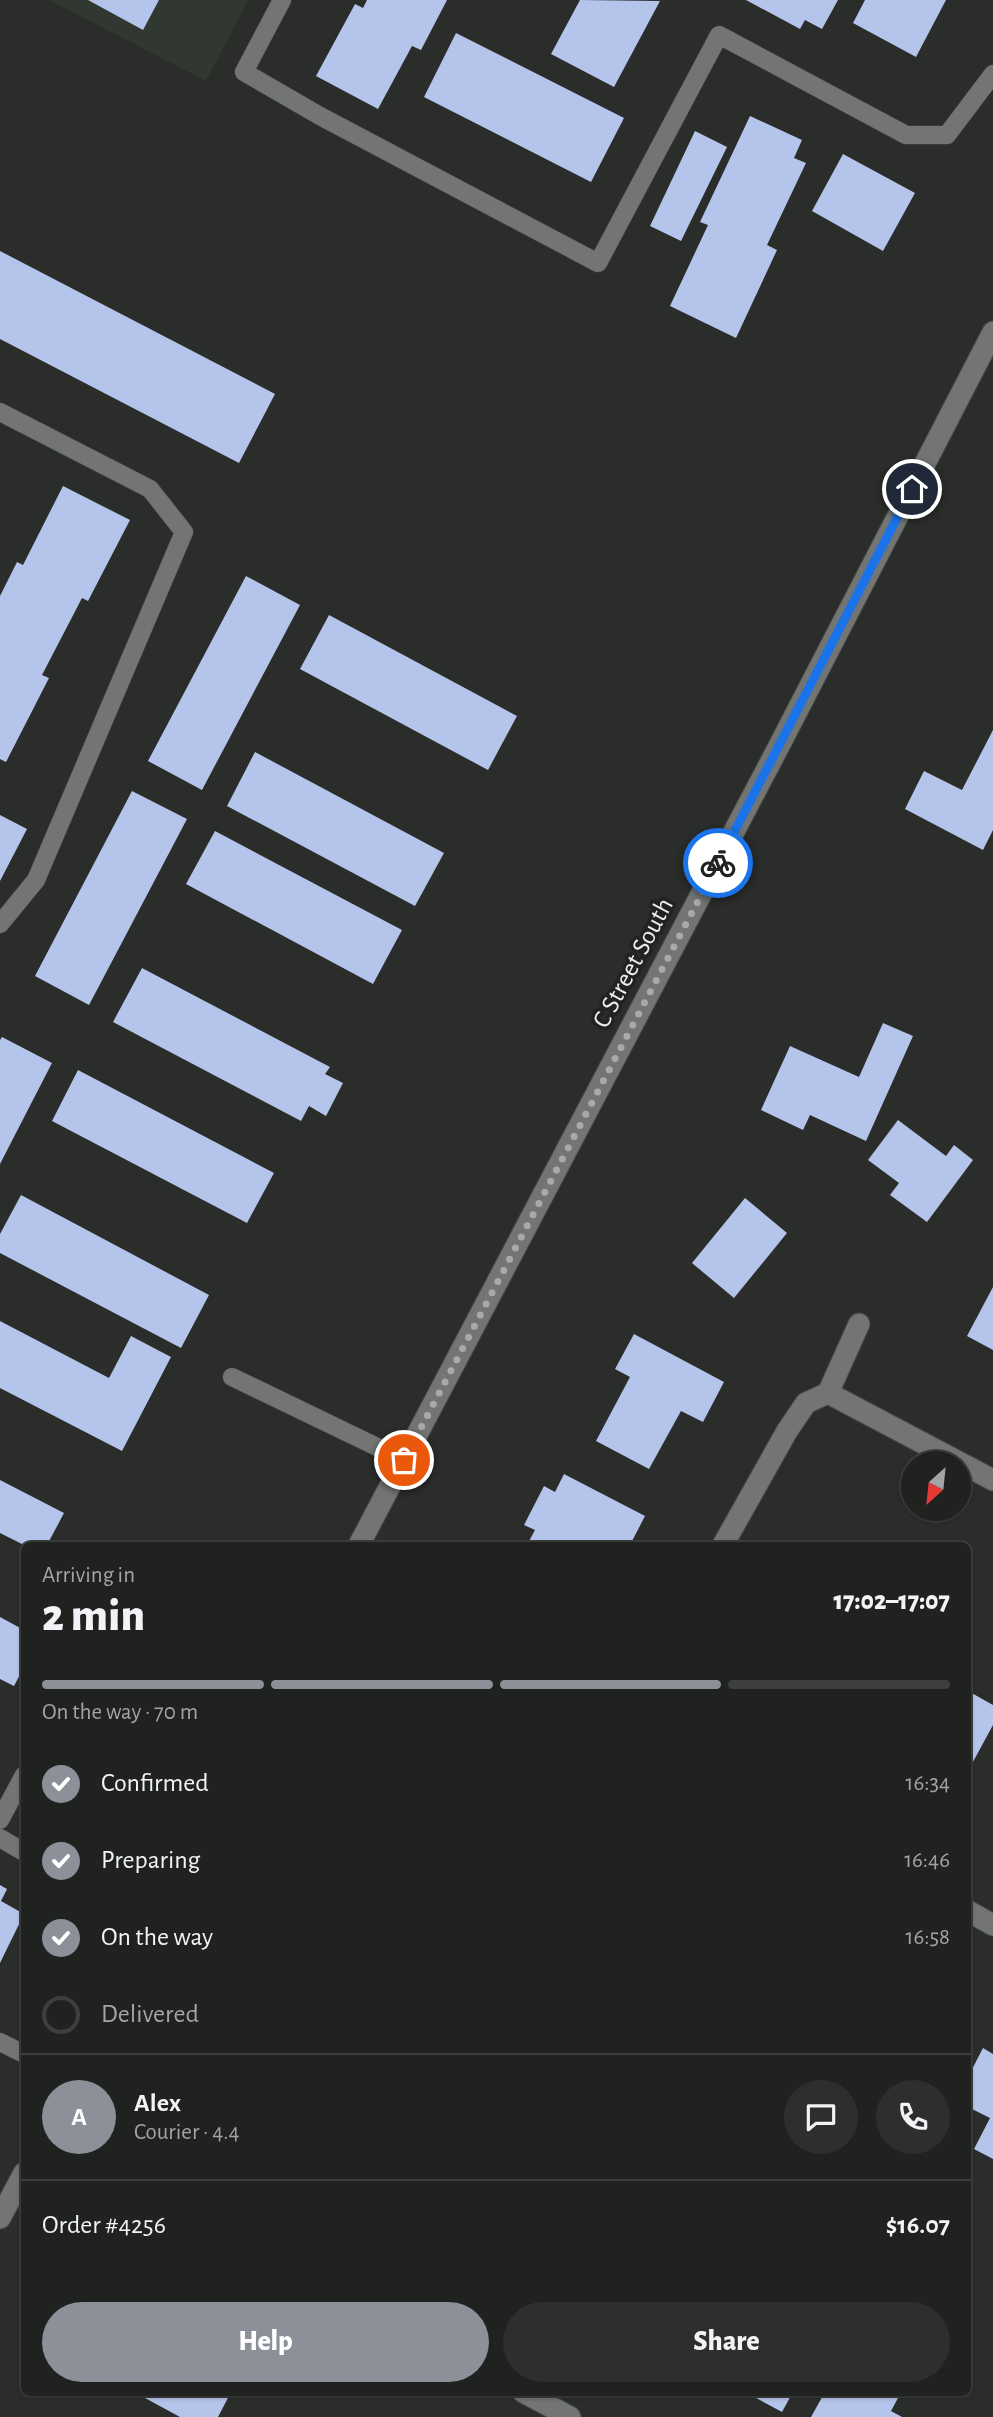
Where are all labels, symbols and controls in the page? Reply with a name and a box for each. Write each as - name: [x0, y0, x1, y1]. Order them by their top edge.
- pin: [882, 459, 942, 519]
- icon: home: [893, 470, 931, 508]
- courier: [683, 828, 753, 898]
- icon: bike: [699, 844, 737, 882]
- street label: C Street South: [588, 894, 678, 1032]
- pin: [374, 1430, 434, 1490]
- icon: bag: [385, 1441, 423, 1479]
- north arrow: [901, 1451, 971, 1521]
- map controls: [901, 1451, 971, 1521]
- text: Arriving in: [42, 1564, 135, 1587]
- text: 17:02–17:07: [834, 1588, 950, 1614]
- text: 2 min: [42, 1593, 145, 1639]
- text: On the way · 70 m: [42, 1701, 198, 1724]
- icon: check: [42, 1765, 80, 1803]
- text: Confirmed: [101, 1770, 209, 1796]
- text: 16:34: [905, 1772, 950, 1795]
- icon: check: [42, 1842, 80, 1880]
- text: Preparing: [101, 1847, 200, 1873]
- text: 16:46: [904, 1849, 950, 1872]
- icon: check: [42, 1919, 80, 1957]
- text: On the way: [101, 1924, 213, 1950]
- text: 16:58: [905, 1926, 950, 1949]
- text: Delivered: [101, 2001, 199, 2027]
- button: chat: [784, 2080, 858, 2154]
- button: phone: [876, 2080, 950, 2154]
- text: Alex: [134, 2090, 181, 2116]
- text: A: [71, 2104, 87, 2130]
- text: Courier · 4.4: [134, 2121, 240, 2144]
- text: Order #4256: [42, 2212, 166, 2238]
- text: $16.07: [886, 2212, 950, 2238]
- button: Help: [42, 2302, 489, 2382]
- button: Share: [503, 2302, 950, 2382]

